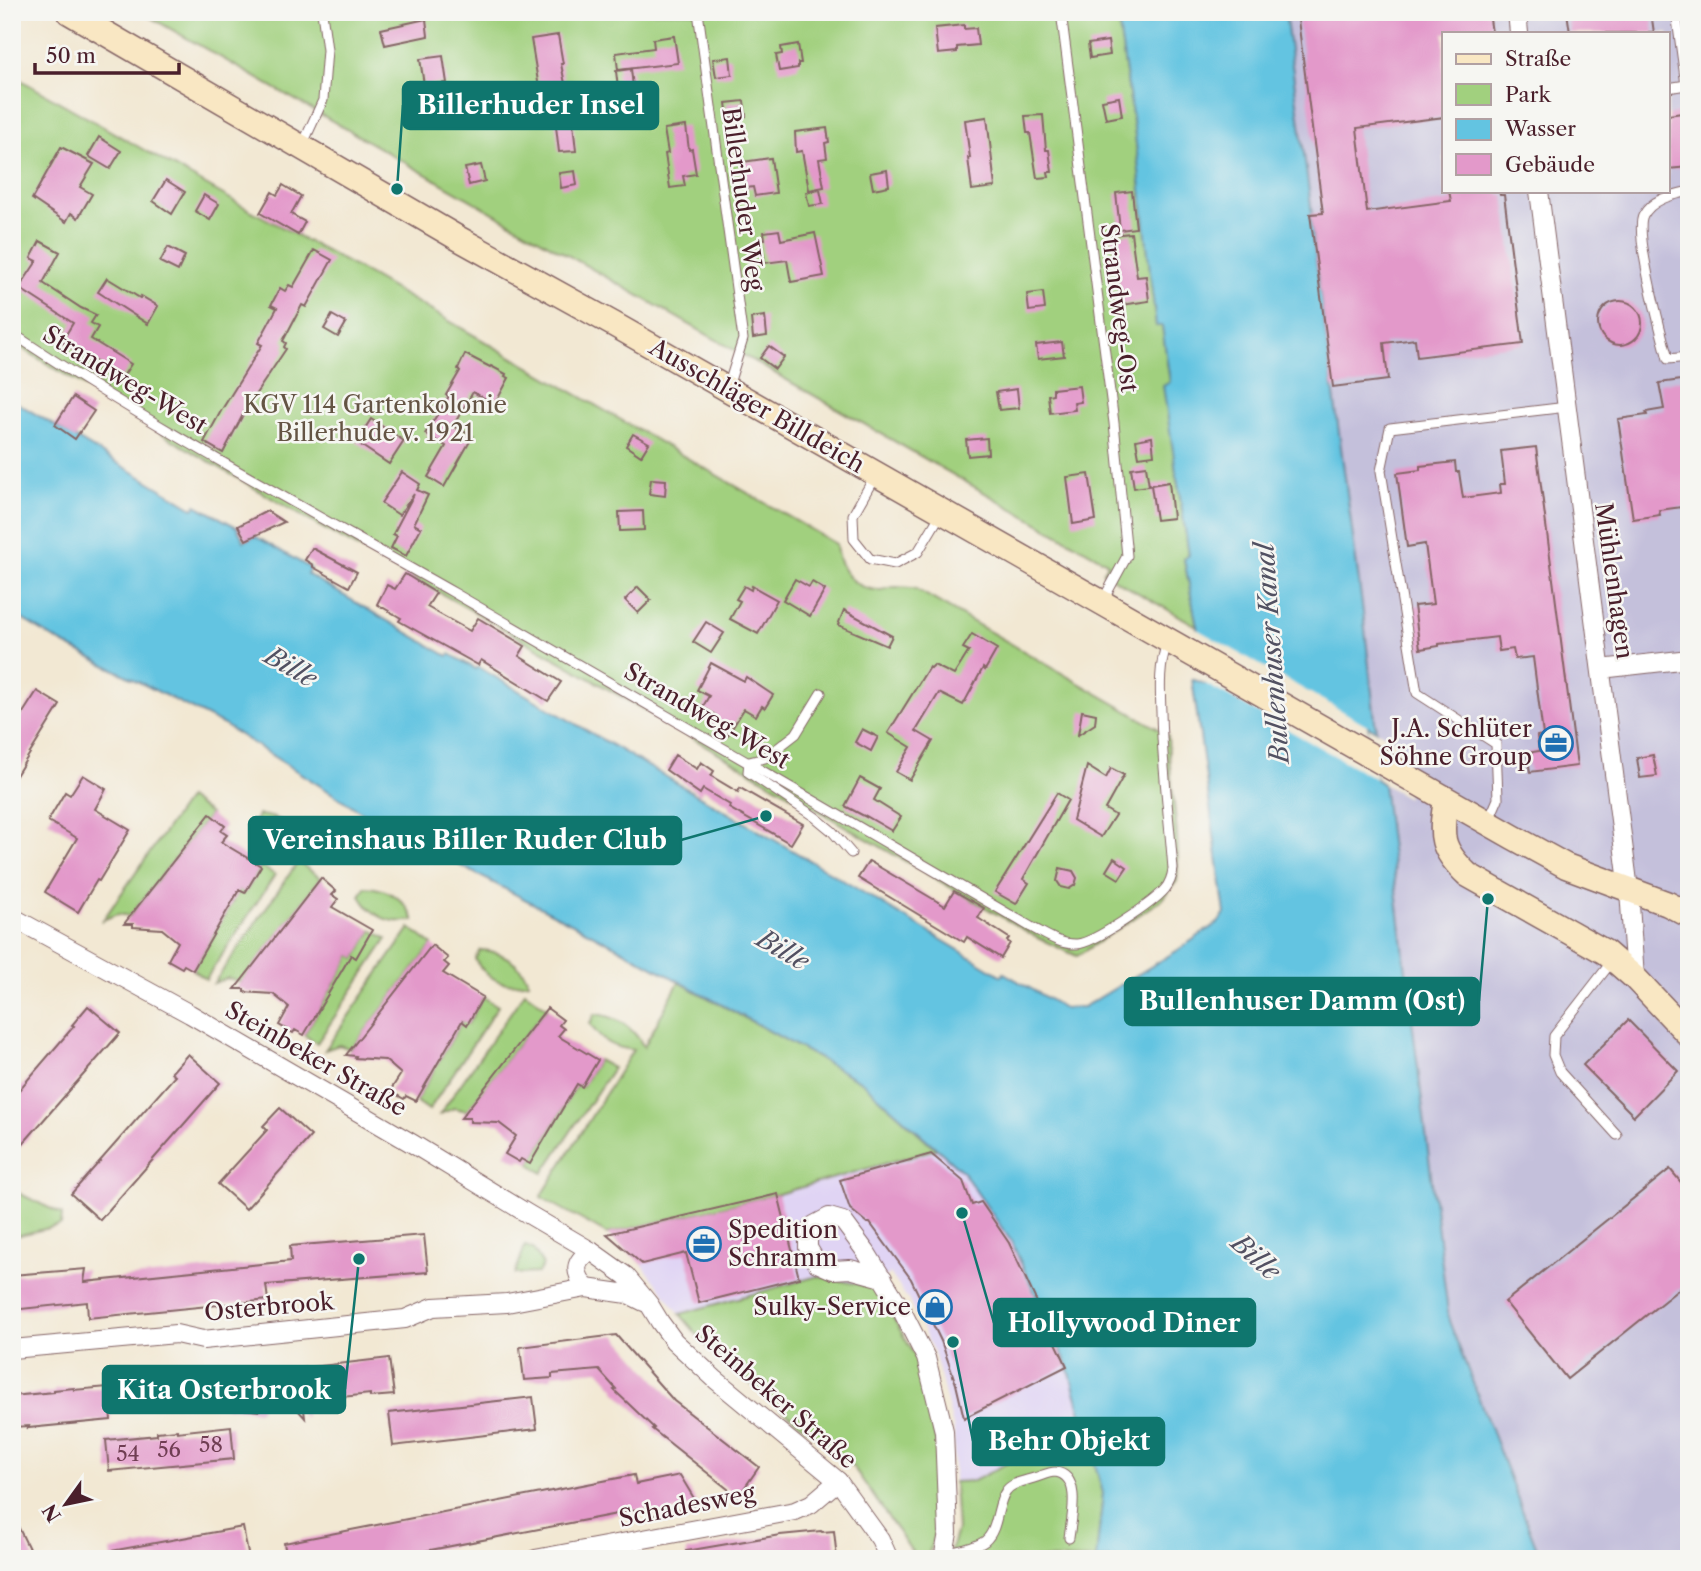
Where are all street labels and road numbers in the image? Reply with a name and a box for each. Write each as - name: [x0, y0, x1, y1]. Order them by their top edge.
- street label: Billerhuder Weg: [716, 105, 771, 293]
- street label: Strandweg-Ost: [1095, 222, 1144, 395]
- street label: Strandweg-West: [38, 319, 213, 440]
- street label: Ausschläger Billdeich: [644, 332, 870, 479]
- street label: Mühlenhagen: [1589, 501, 1640, 661]
- street label: Strandweg-West: [619, 656, 796, 775]
- street label: Steinbeker Straße: [220, 995, 412, 1122]
- street label: Osterbrook: [203, 1286, 336, 1327]
- street label: Steinbeker Straße: [690, 1319, 863, 1475]
- street label: Schadesweg: [616, 1478, 758, 1533]

